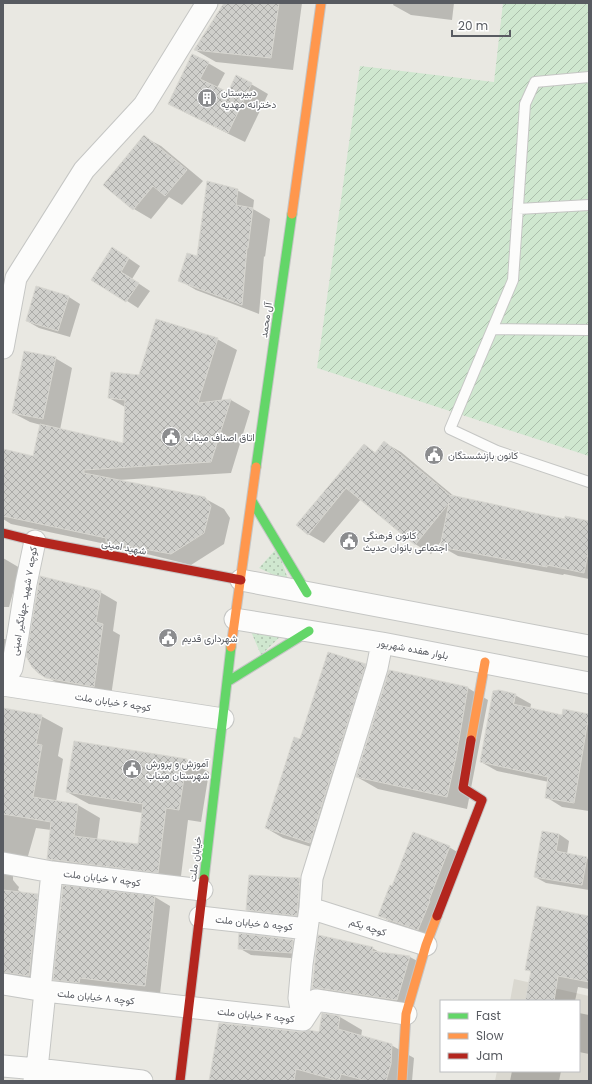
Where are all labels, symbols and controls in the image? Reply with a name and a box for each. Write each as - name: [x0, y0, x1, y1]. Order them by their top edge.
- scale bar: [452, 12, 510, 38]
- text: 20 m: [458, 17, 488, 34]
- place label: دبیرستان دخترانه مهدیه: [221, 85, 276, 112]
- building icon: دبیرستان دخترانه مهدیه: [196, 87, 218, 109]
- street label: آل محمد: [256, 301, 276, 339]
- public building icon: اتاق اصناف میناب: [160, 426, 182, 448]
- place label: اتاق اصناف میناب: [185, 430, 255, 445]
- public building icon: کانون بازنشستگان: [423, 444, 445, 466]
- place label: کانون بازنشستگان: [448, 448, 519, 463]
- place label: کانون فرهنگی اجتماعی بانوان حدیث: [363, 528, 447, 555]
- public building icon: کانون فرهنگی اجتماعی بانوان حدیث: [338, 530, 360, 552]
- street label: شهید امینی: [100, 535, 148, 559]
- street label: کوچه ۷ شهید جهانگیر امینی: [7, 545, 41, 657]
- public building icon: شهرداری قدیم: [157, 627, 179, 649]
- place label: شهرداری قدیم: [182, 631, 238, 646]
- street label: بلوار هفده شهریور: [375, 635, 450, 663]
- street label: کوچه ۶ خیابان ملت: [74, 689, 153, 715]
- place label: آموزش و پرورش شهرستان میناب: [146, 756, 210, 783]
- public building icon: آموزش و پرورش شهرستان میناب: [121, 758, 143, 780]
- street label: خیابان ملت: [185, 835, 205, 883]
- street label: کوچه ۷ خیابان ملت: [62, 866, 142, 890]
- street label: کوچه ۵ خیابان ملت: [215, 911, 294, 935]
- street label: کوچه یکم: [348, 914, 389, 940]
- street label: کوچه ۸ خیابان ملت: [57, 985, 136, 1009]
- legend: [440, 1000, 580, 1072]
- street label: کوچه ۴ خیابان ملت: [217, 1003, 296, 1027]
- text: Fast: [476, 1007, 501, 1024]
- text: Slow: [476, 1027, 504, 1044]
- text: Jam: [476, 1047, 503, 1064]

